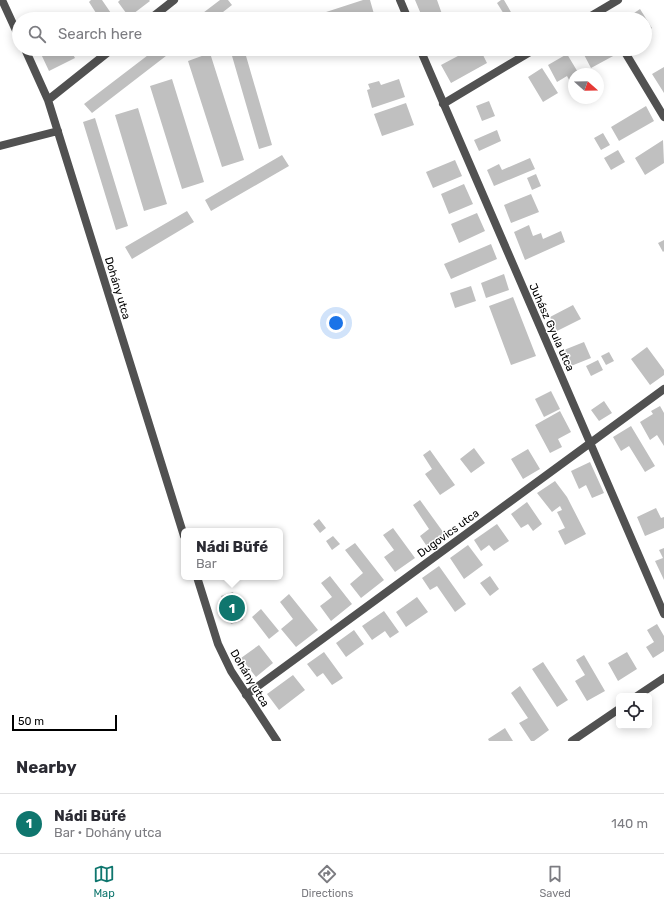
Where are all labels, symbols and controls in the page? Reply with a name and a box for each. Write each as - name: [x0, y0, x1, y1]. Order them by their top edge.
- search box: [12, 12, 652, 56]
- icon: search: [26, 23, 48, 45]
- text: Search here: [58, 25, 142, 43]
- north arrow: [568, 68, 604, 104]
- street label: Dohány utca: [102, 255, 133, 321]
- street label: Juhász Gyula utca: [526, 281, 577, 373]
- your location: [326, 313, 346, 333]
- street label: Dugovics utca: [415, 507, 482, 560]
- popup: [181, 528, 283, 580]
- text: Nádi Büfé: [196, 538, 268, 556]
- text: Bar: [196, 556, 217, 571]
- pin: 1: [219, 593, 245, 623]
- street label: Dohány utca: [227, 647, 272, 709]
- map controls: [616, 693, 652, 729]
- button: locate: [616, 693, 652, 729]
- scale bar: [12, 713, 117, 732]
- text: 50 m: [18, 715, 44, 728]
- text: Nearby: [16, 757, 77, 777]
- text: Nádi Büfé: [54, 807, 126, 825]
- text: 1: [26, 816, 32, 831]
- text: 140 m: [611, 816, 648, 831]
- text: Bar · Dohány utca: [54, 825, 162, 840]
- tab: Map: [93, 863, 115, 900]
- tab: Directions: [301, 863, 353, 900]
- tab: Saved: [540, 863, 571, 900]

